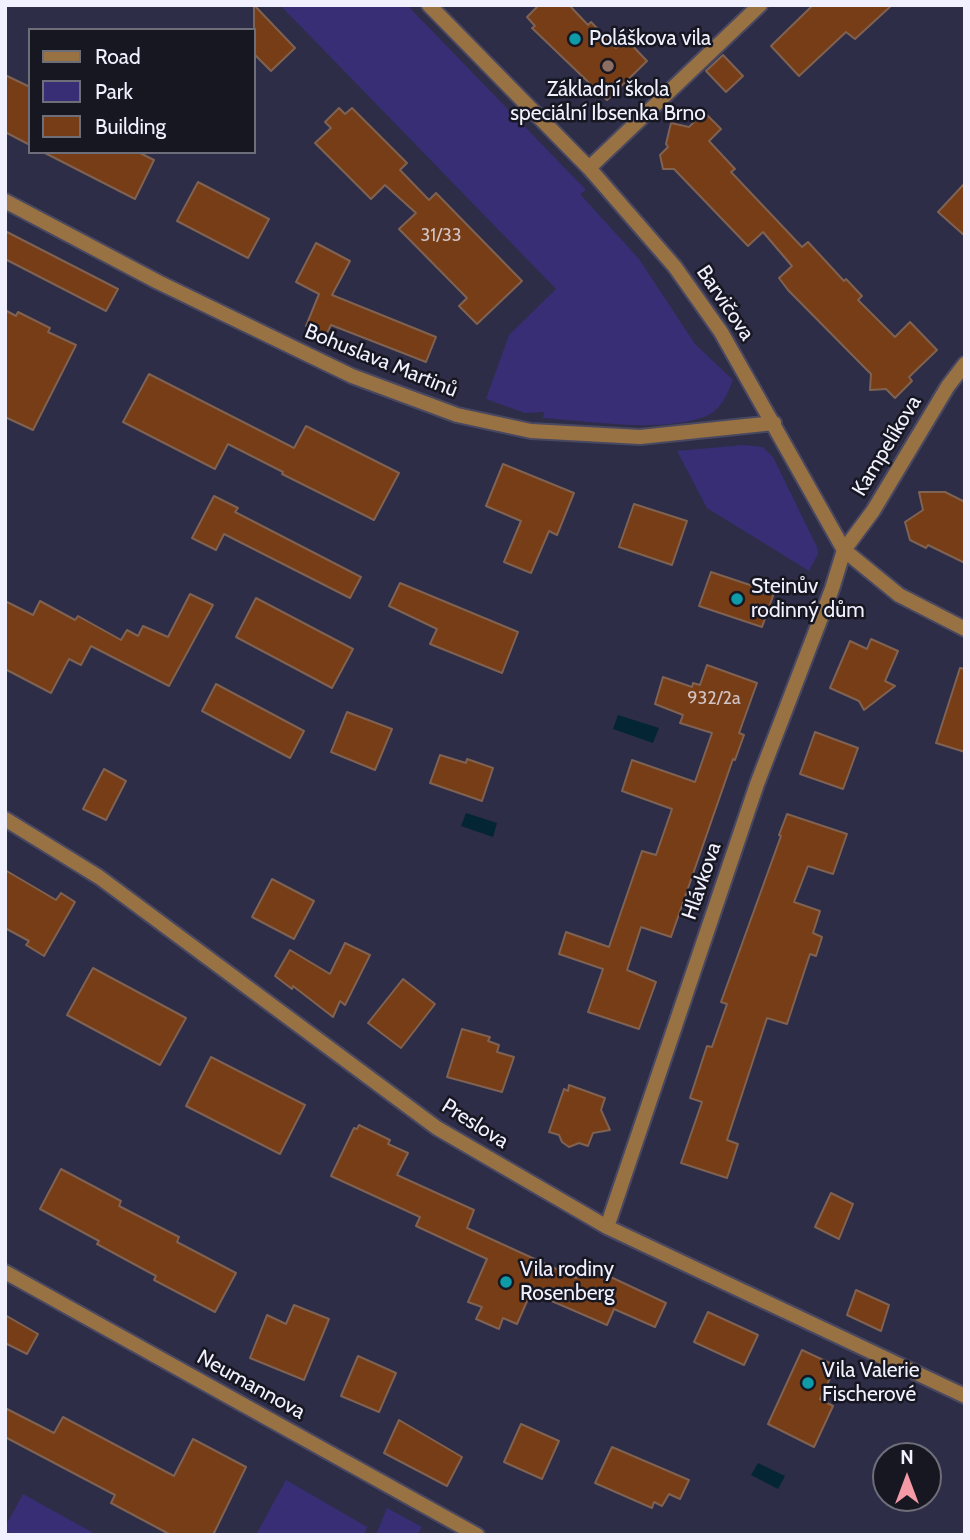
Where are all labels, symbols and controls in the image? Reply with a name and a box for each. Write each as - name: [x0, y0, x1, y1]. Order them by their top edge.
- place label: Poláškova vila: [589, 26, 711, 52]
- legend: [28, 28, 256, 154]
- marker: Poláškova vila: [567, 31, 583, 47]
- text: Road: [95, 44, 141, 69]
- marker: Základní škola speciální Ibsenka Brno: [600, 58, 616, 74]
- place label: Základní škola speciální Ibsenka Brno: [510, 77, 706, 127]
- text: Park: [95, 79, 133, 104]
- text: Building: [95, 114, 166, 139]
- house number: 31/33: [421, 225, 461, 247]
- street label: Barvičova: [691, 261, 759, 345]
- street label: Bohuslava Martinů: [301, 319, 461, 403]
- street label: Kampelíkova: [847, 391, 927, 501]
- place label: Steinův rodinný dům: [751, 574, 865, 624]
- marker: Steinův rodinný dům: [729, 591, 745, 607]
- house number: 932/2a: [687, 688, 741, 710]
- street label: Hlávkova: [677, 839, 727, 923]
- street label: Preslova: [437, 1094, 513, 1154]
- place label: Vila rodiny Rosenberg: [520, 1257, 614, 1307]
- marker: Vila rodiny Rosenberg: [498, 1274, 514, 1290]
- street label: Neumannova: [192, 1345, 310, 1425]
- place label: Vila Valerie Fischerové: [822, 1358, 919, 1408]
- marker: Vila Valerie Fischerové: [800, 1375, 816, 1391]
- north arrow: [872, 1442, 942, 1512]
- text: N: [900, 1446, 914, 1469]

